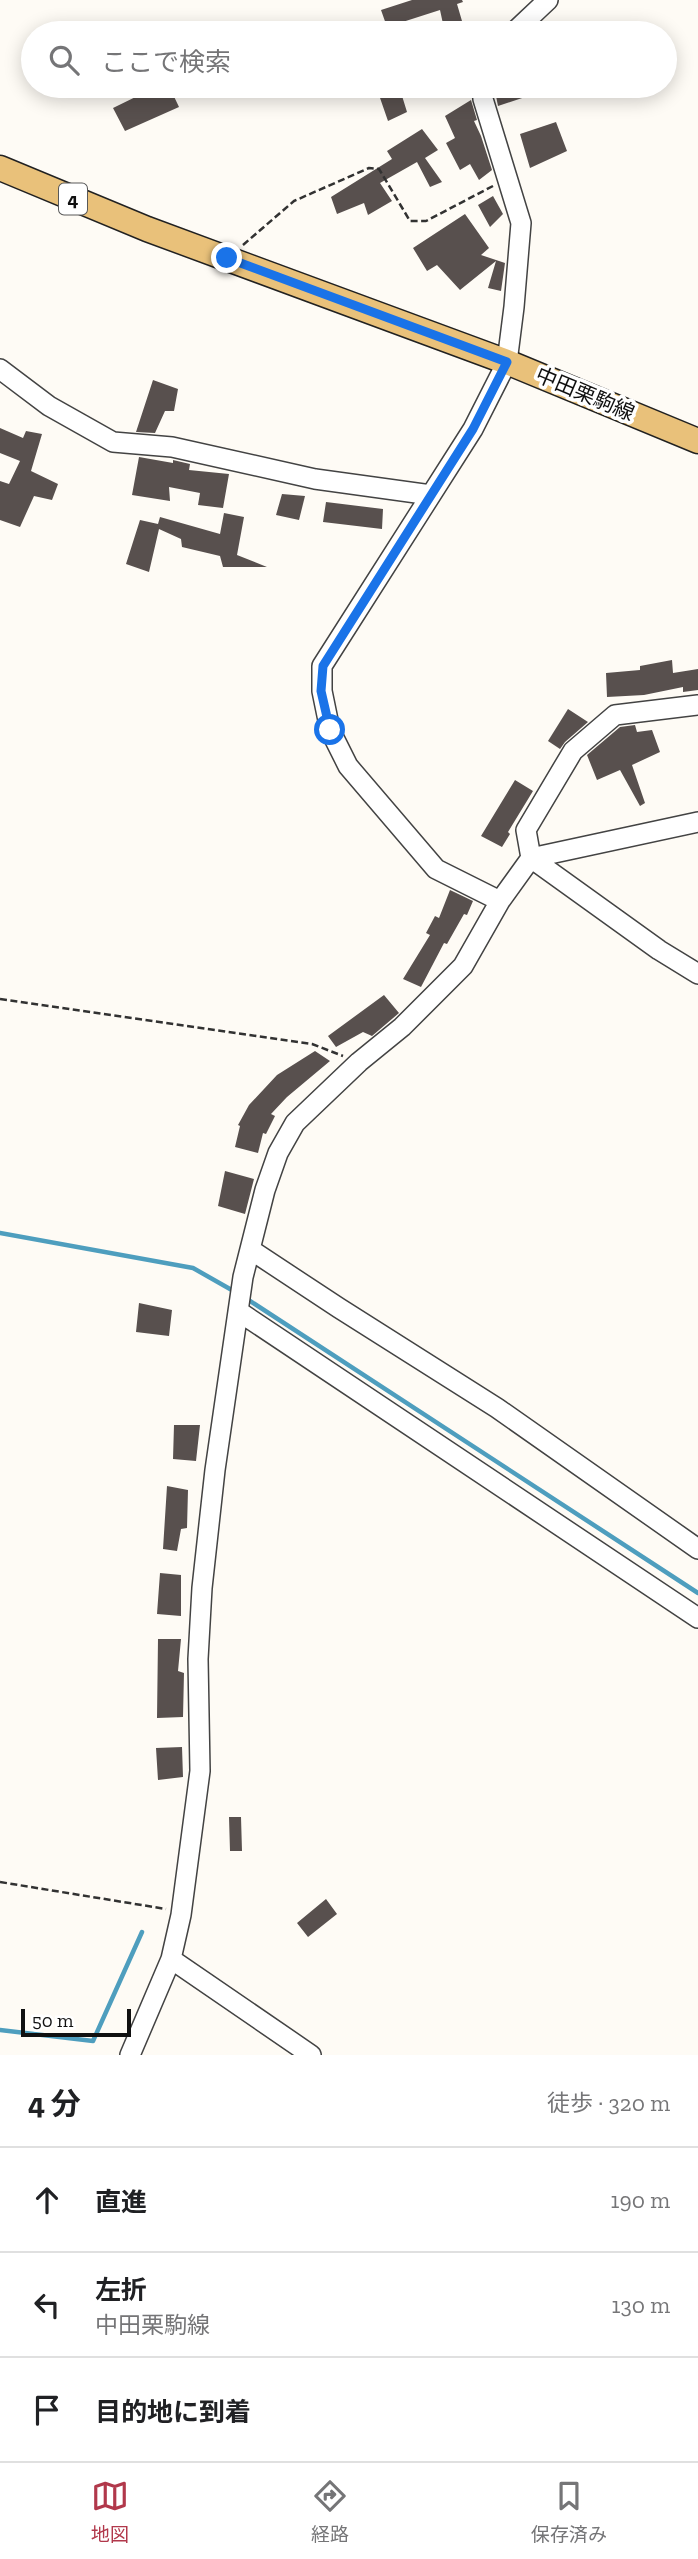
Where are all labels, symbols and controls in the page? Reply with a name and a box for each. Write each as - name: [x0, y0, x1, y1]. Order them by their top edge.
- search box: [21, 21, 677, 98]
- icon: search: [45, 41, 83, 79]
- text: ここで検索: [101, 46, 231, 78]
- road number: 4: [59, 183, 87, 214]
- route end: [211, 242, 242, 273]
- street label: 中田栗駒線: [532, 362, 638, 426]
- route start: [314, 714, 345, 745]
- scale bar: [21, 2006, 131, 2038]
- text: 50 m: [32, 2009, 73, 2032]
- text: 4 分: [28, 2086, 81, 2122]
- text: 徒歩 · 320 m: [547, 2089, 670, 2117]
- icon: ahead: [28, 2181, 66, 2219]
- text: 直進: [95, 2186, 147, 2218]
- text: 190 m: [611, 2186, 670, 2214]
- text: 左折: [95, 2274, 147, 2306]
- icon: left: [28, 2286, 66, 2324]
- text: 130 m: [612, 2291, 670, 2319]
- text: 中田栗駒線: [95, 2311, 210, 2339]
- icon: arrive: [28, 2391, 66, 2429]
- text: 目的地に到着: [95, 2396, 251, 2428]
- tab: 地図: [91, 2477, 129, 2546]
- tab: 経路: [311, 2477, 349, 2546]
- tab: 保存済み: [531, 2477, 607, 2546]

